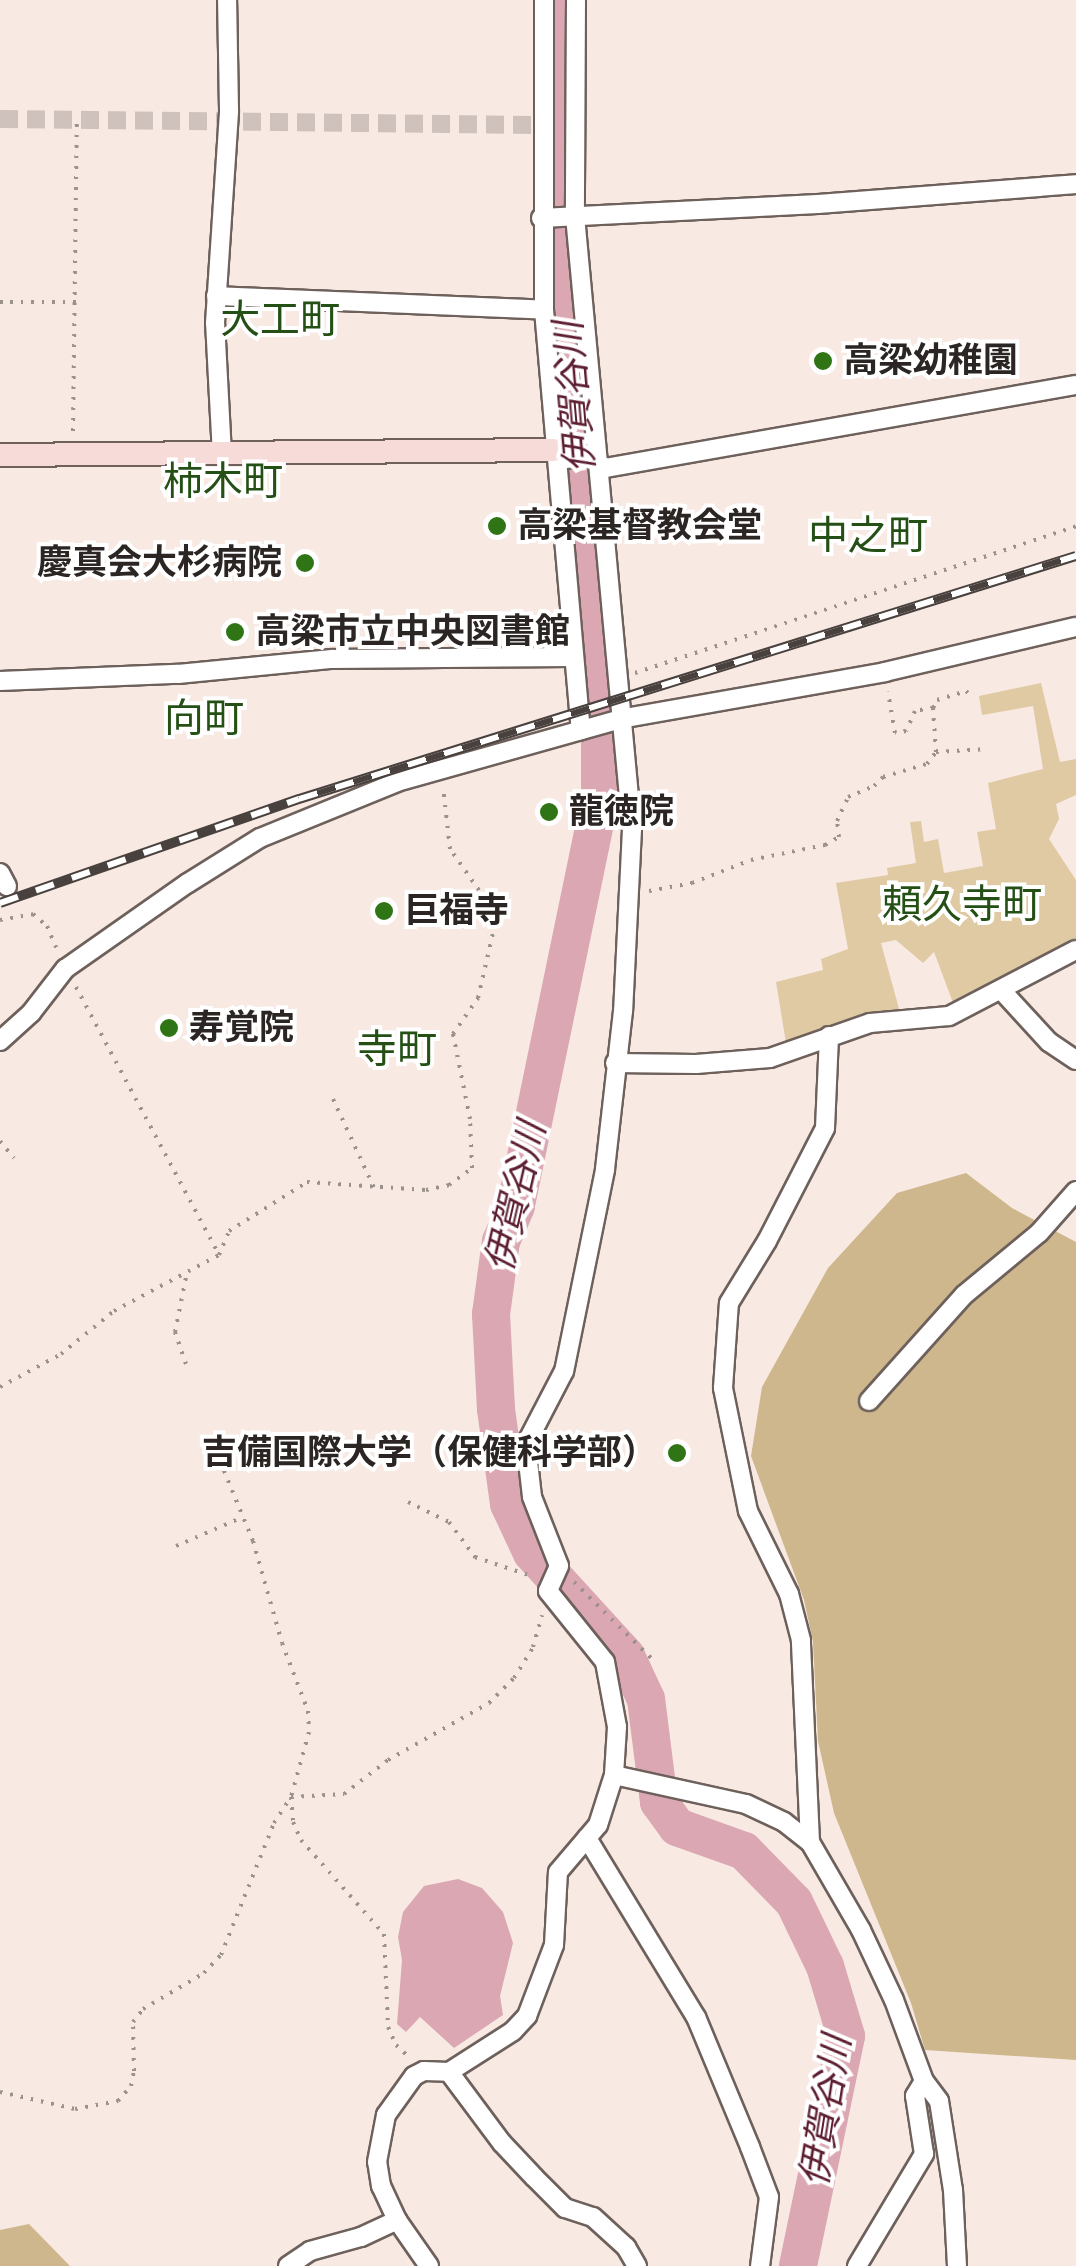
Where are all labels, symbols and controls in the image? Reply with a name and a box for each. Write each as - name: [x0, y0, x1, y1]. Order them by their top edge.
- district label: 大工町: [220, 296, 340, 344]
- water label: 伊賀谷川: [546, 319, 604, 475]
- place label: 高梁幼稚園: [843, 340, 1018, 382]
- marker: 高梁幼稚園: [812, 350, 834, 372]
- district label: 柿木町: [163, 458, 283, 506]
- place label: 高梁基督教会堂: [517, 505, 762, 547]
- district label: 中之町: [808, 512, 928, 560]
- marker: 高梁基督教会堂: [486, 515, 508, 537]
- place label: 慶真会大杉病院: [37, 542, 282, 584]
- marker: 慶真会大杉病院: [292, 550, 318, 576]
- place label: 高梁市立中央図書館: [255, 611, 570, 653]
- marker: 高梁市立中央図書館: [224, 621, 246, 643]
- district label: 向町: [164, 695, 244, 743]
- place label: 龍徳院: [569, 791, 674, 833]
- marker: 龍徳院: [538, 801, 560, 823]
- district label: 頼久寺町: [882, 881, 1042, 929]
- place label: 巨福寺: [404, 890, 509, 932]
- marker: 巨福寺: [373, 900, 395, 922]
- place label: 寿覚院: [189, 1007, 294, 1049]
- marker: 寿覚院: [158, 1017, 180, 1039]
- district label: 寺町: [357, 1026, 437, 1074]
- water label: 伊賀谷川: [477, 1118, 555, 1276]
- place label: 吉備国際大学（保健科学部）: [202, 1432, 657, 1474]
- marker: 吉備国際大学（保健科学部）: [666, 1442, 688, 1464]
- water label: 伊賀谷川: [792, 2032, 860, 2190]

